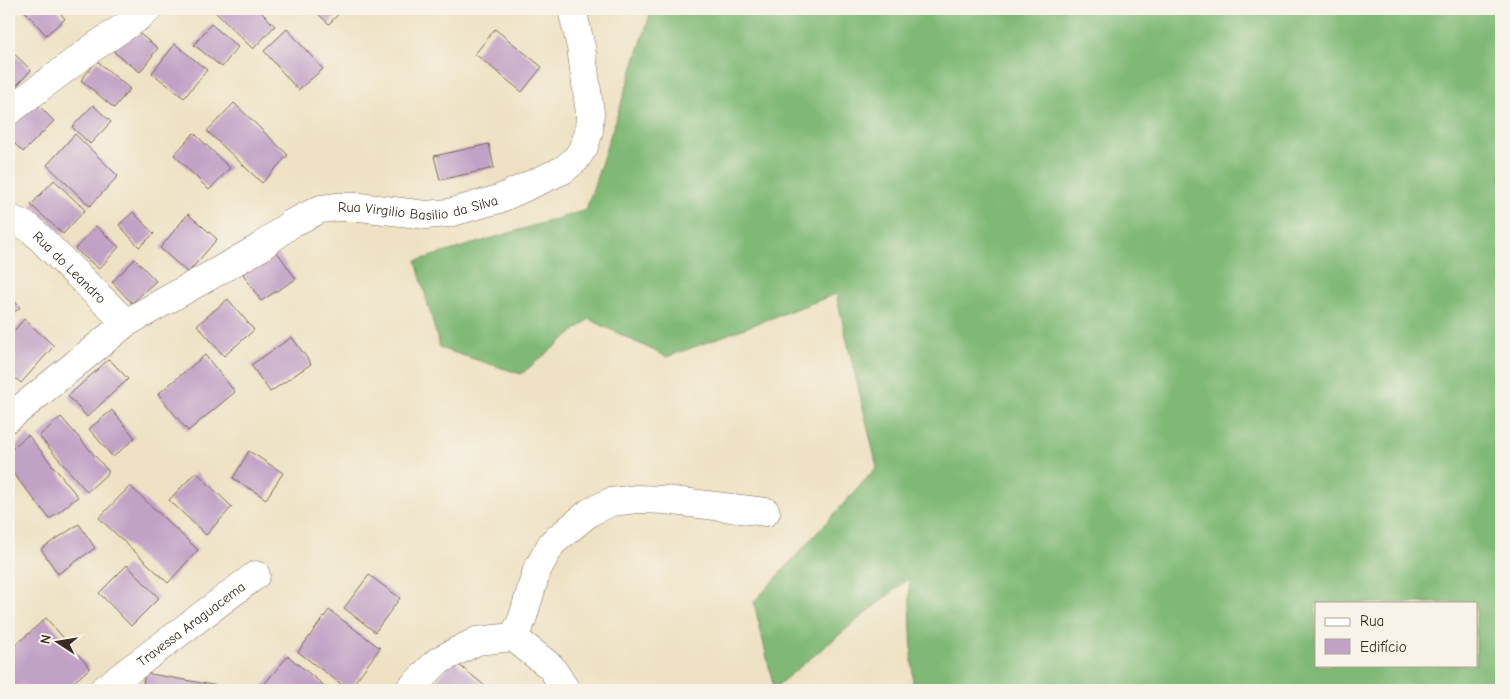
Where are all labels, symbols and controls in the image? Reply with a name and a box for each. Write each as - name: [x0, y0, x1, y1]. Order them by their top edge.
- street label: Rua Virgilio Basilio da Silva: [338, 191, 500, 223]
- street label: Rua do Leandro: [30, 227, 110, 307]
- street label: Travessa Araguacema: [133, 578, 248, 670]
- legend: [1315, 602, 1478, 666]
- text: Rua: [1360, 612, 1384, 630]
- north arrow: [32, 616, 82, 666]
- text: N: [37, 633, 55, 646]
- text: Edifício: [1360, 638, 1407, 656]

